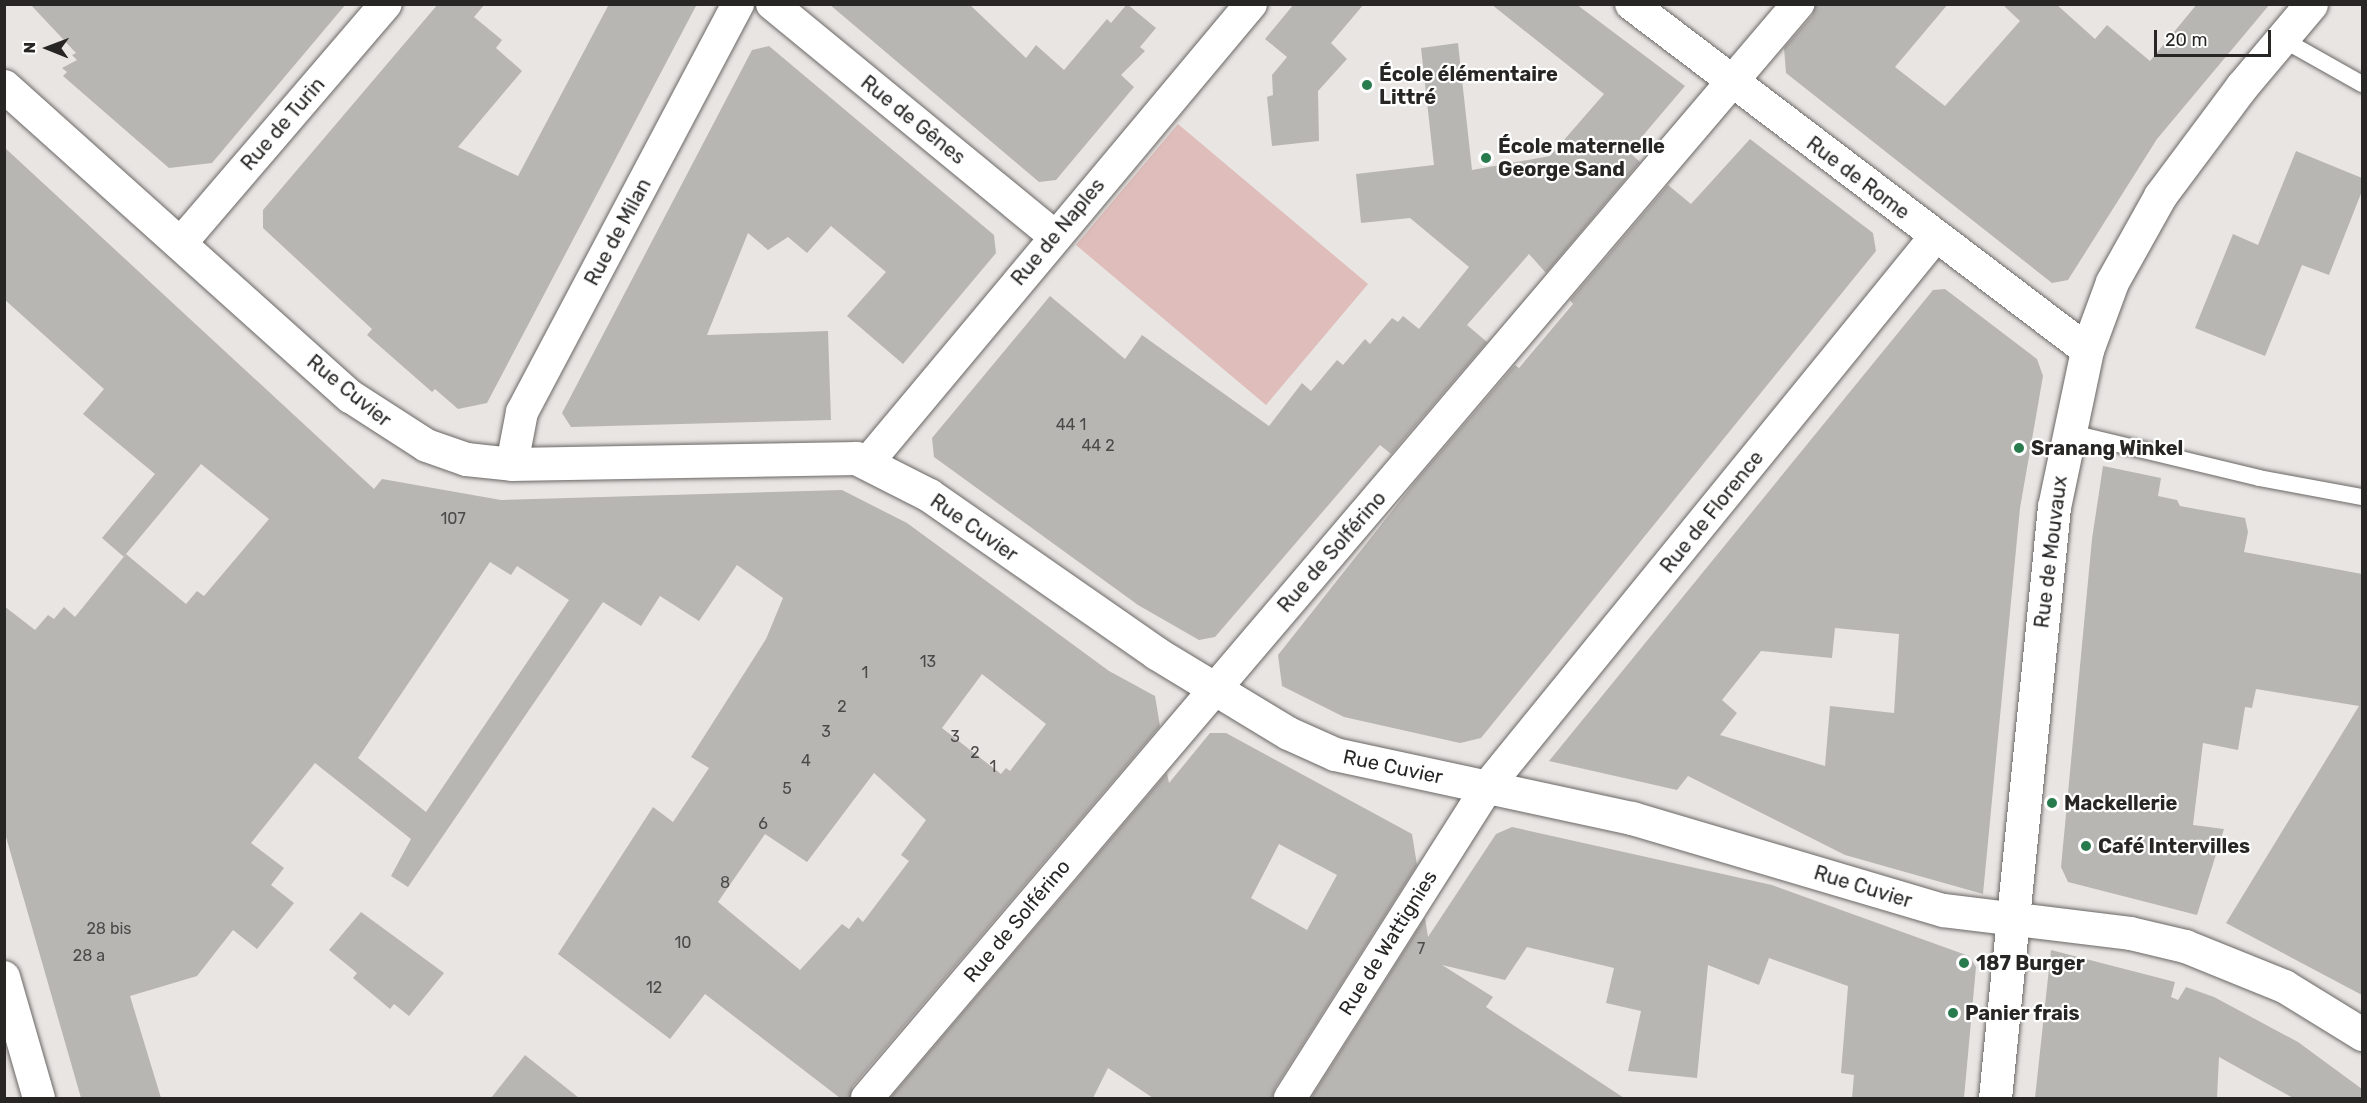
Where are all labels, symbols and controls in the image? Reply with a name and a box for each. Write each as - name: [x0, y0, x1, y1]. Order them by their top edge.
- north arrow: [18, 18, 78, 78]
- scale bar: [2157, 18, 2274, 56]
- text: 20 m: [2165, 29, 2207, 51]
- text: N: [20, 42, 39, 54]
- place label: École élémentaire Littré: [1379, 62, 1558, 109]
- street label: Rue de Gênes: [856, 71, 970, 169]
- street label: Rue de Turin: [236, 72, 330, 176]
- marker: École élémentaire Littré: [1360, 78, 1374, 92]
- street label: Rue de Rome: [1802, 132, 1914, 224]
- place label: École maternelle George Sand: [1498, 134, 1665, 181]
- marker: École maternelle George Sand: [1479, 151, 1493, 165]
- street label: Rue de Milan: [580, 174, 656, 290]
- street label: Rue de Naples: [1006, 174, 1110, 290]
- street label: Rue Cuvier: [302, 350, 396, 432]
- house number: 44 1: [1056, 415, 1086, 435]
- house number: 44 2: [1081, 436, 1115, 456]
- place label: Sranang Winkel: [2031, 436, 2183, 460]
- marker: Sranang Winkel: [2012, 441, 2026, 455]
- street label: Rue de Florence: [1655, 446, 1769, 578]
- street label: Rue de Mouvaux: [2030, 475, 2072, 629]
- street label: Rue de Solférino: [1273, 486, 1391, 618]
- street label: Rue Cuvier: [926, 489, 1022, 567]
- house number: 107: [440, 509, 466, 529]
- house number: 13: [920, 652, 936, 672]
- house number: 1: [862, 663, 868, 683]
- house number: 2: [837, 697, 847, 717]
- house number: 3: [821, 722, 831, 742]
- house number: 3: [950, 727, 960, 747]
- house number: 2: [970, 743, 980, 763]
- street label: Rue Cuvier: [1341, 745, 1445, 789]
- house number: 4: [801, 751, 811, 771]
- house number: 1: [990, 757, 996, 777]
- house number: 5: [782, 779, 792, 799]
- place label: Mackellerie: [2064, 791, 2177, 815]
- marker: Mackellerie: [2045, 796, 2059, 810]
- house number: 6: [758, 814, 768, 834]
- place label: Café Intervilles: [2098, 834, 2250, 858]
- marker: Café Intervilles: [2079, 839, 2093, 853]
- street label: Rue de Solférino: [959, 855, 1075, 987]
- street label: Rue Cuvier: [1811, 861, 1915, 913]
- street label: Rue de Wattignies: [1334, 866, 1442, 1020]
- house number: 8: [720, 873, 730, 893]
- house number: 28 bis: [86, 919, 132, 939]
- house number: 10: [674, 933, 692, 953]
- house number: 7: [1417, 939, 1425, 959]
- house number: 28 a: [73, 946, 105, 966]
- place label: 187 Burger: [1976, 951, 2085, 975]
- marker: 187 Burger: [1957, 956, 1971, 970]
- house number: 12: [646, 978, 662, 998]
- place label: Panier frais: [1965, 1001, 2080, 1025]
- marker: Panier frais: [1946, 1006, 1960, 1020]

